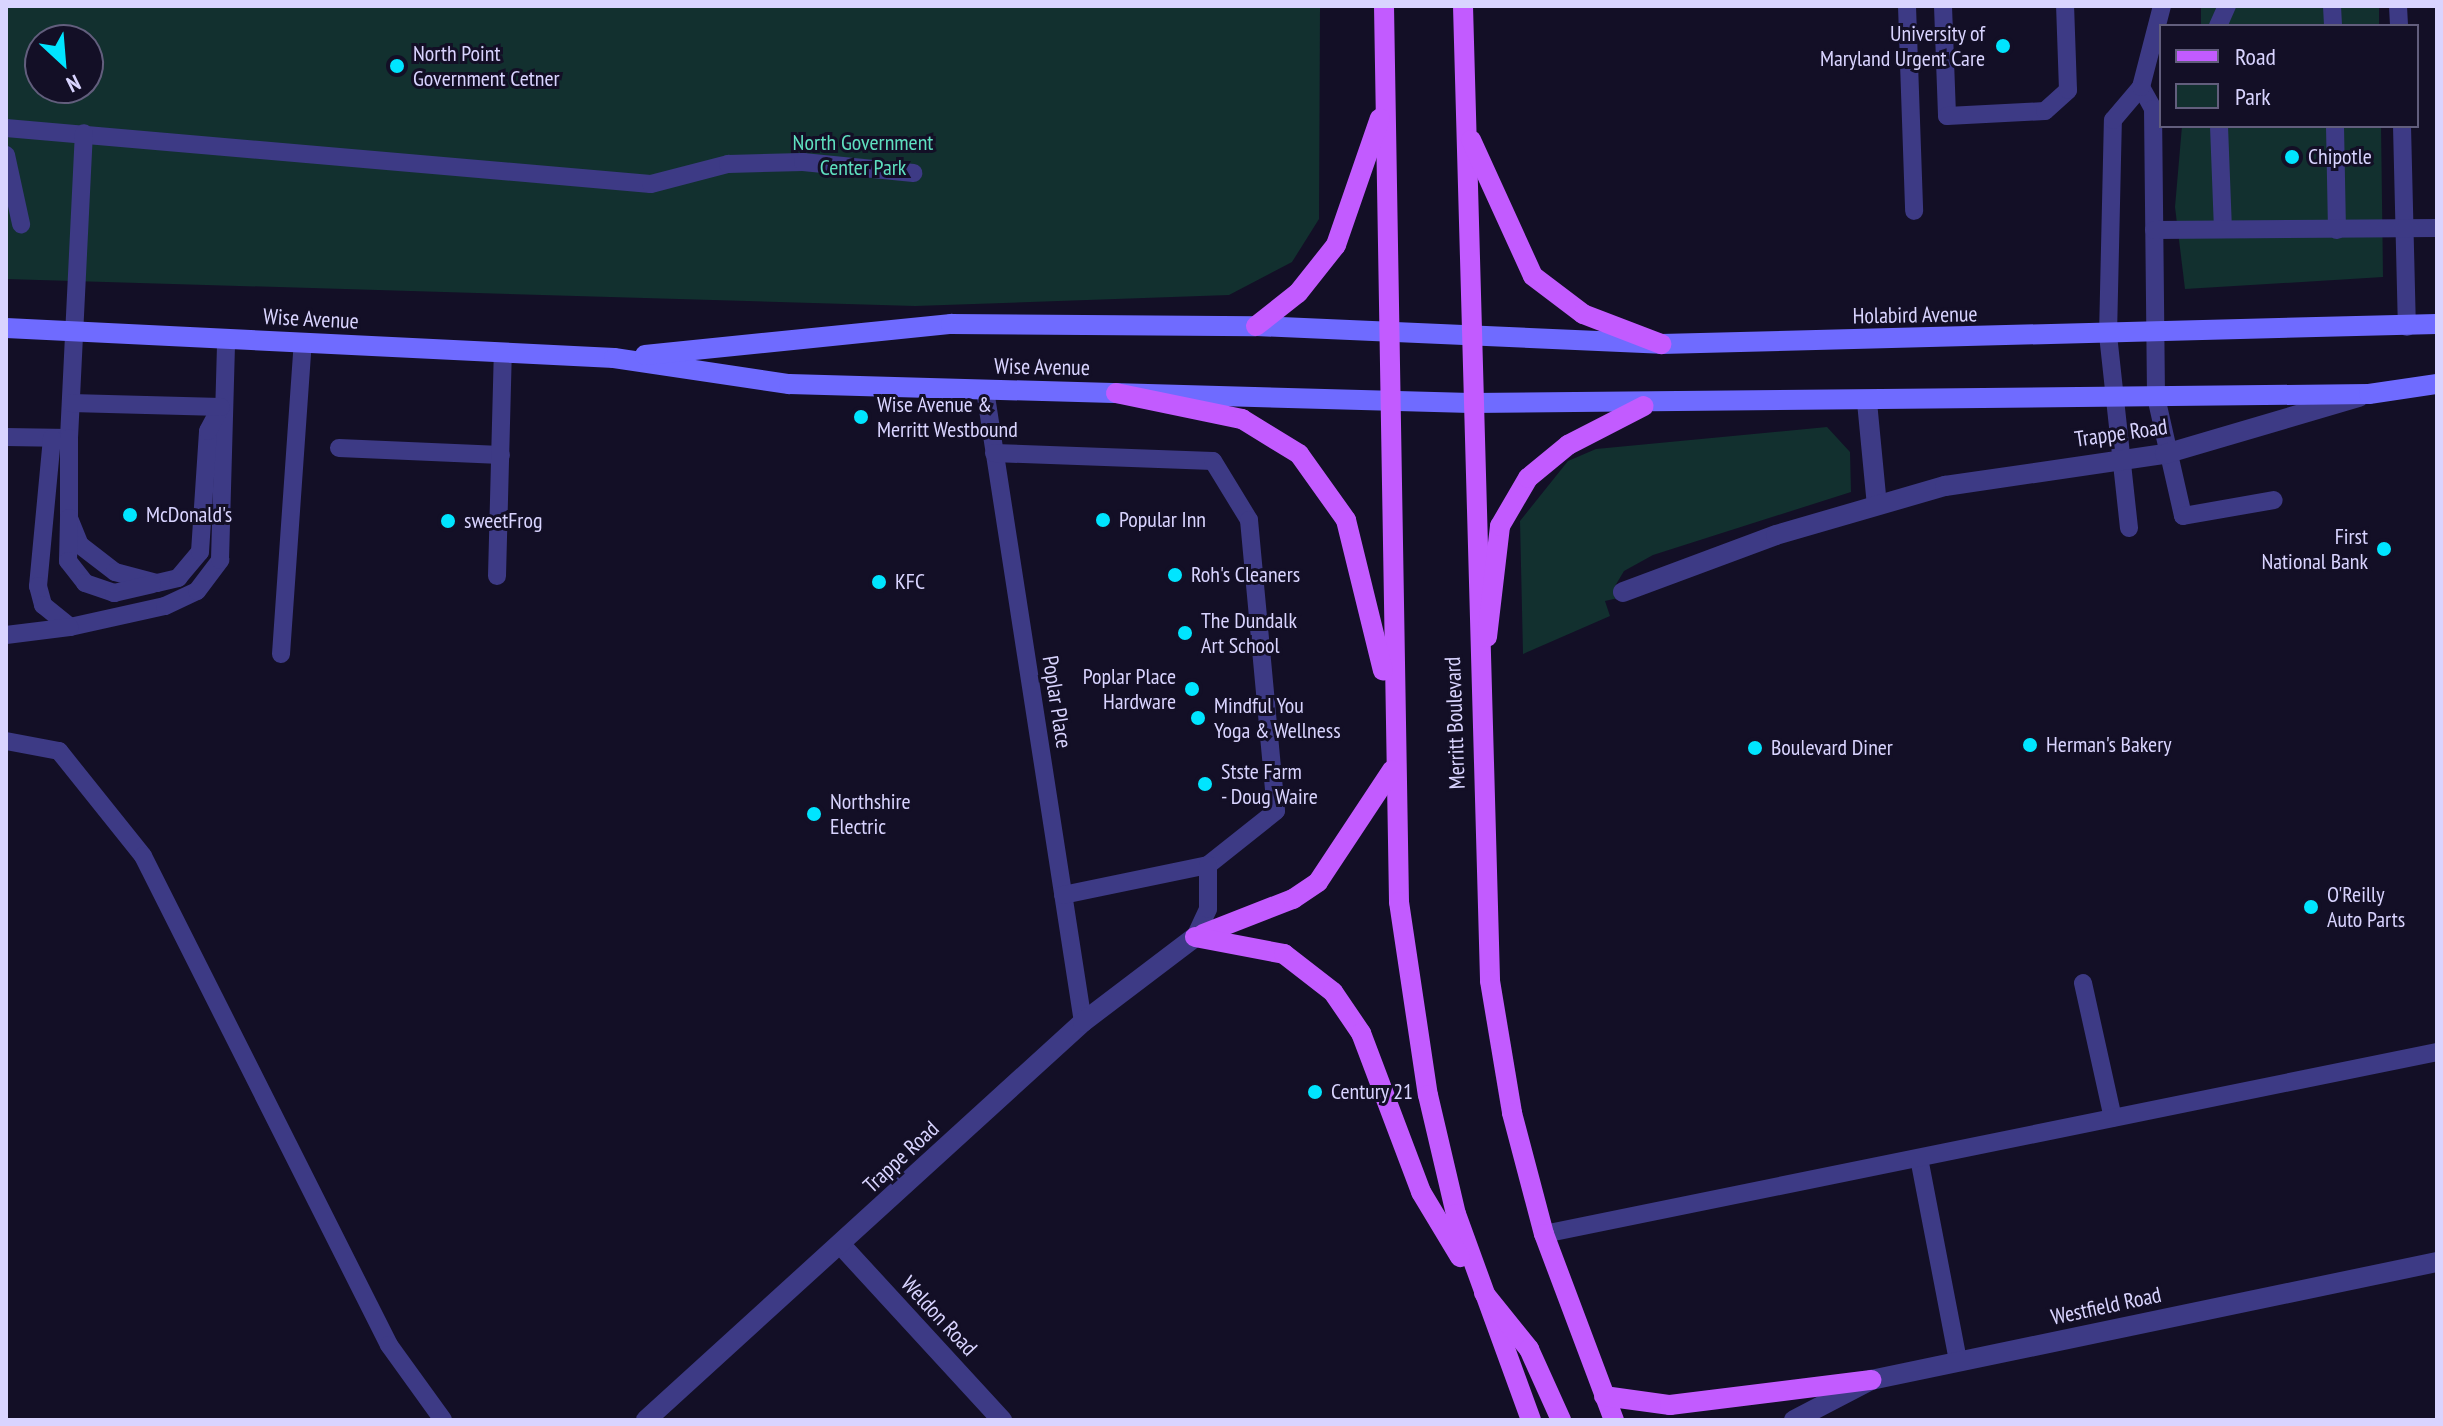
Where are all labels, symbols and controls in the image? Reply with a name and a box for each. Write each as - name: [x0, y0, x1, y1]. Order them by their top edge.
- place label: University of Maryland Urgent Care: [1820, 20, 1985, 72]
- north arrow: [24, 24, 104, 104]
- legend: [2159, 24, 2419, 128]
- marker: University of Maryland Urgent Care: [1992, 35, 2014, 57]
- place label: North Point Government Cetner: [413, 40, 560, 92]
- text: Road: [2235, 41, 2276, 72]
- marker: North Point Government Cetner: [388, 57, 406, 75]
- text: N: [62, 69, 85, 99]
- text: Park: [2235, 81, 2271, 112]
- park label: North Government Center Park: [793, 129, 933, 180]
- place label: Chipotle: [2308, 144, 2372, 170]
- marker: Chipotle: [2283, 148, 2301, 166]
- street label: Holabird Avenue: [1852, 301, 1978, 329]
- street label: Wise Avenue: [262, 303, 360, 335]
- street label: Wise Avenue: [994, 353, 1090, 381]
- place label: Wise Avenue & Merritt Westbound: [877, 391, 1018, 442]
- marker: Wise Avenue & Merritt Westbound: [852, 408, 870, 426]
- street label: Trappe Road: [2073, 413, 2169, 453]
- place label: McDonald's: [146, 502, 232, 528]
- marker: McDonald's: [121, 506, 139, 524]
- place label: Popular Inn: [1119, 507, 1206, 533]
- place label: sweetFrog: [464, 508, 542, 534]
- marker: Popular Inn: [1094, 511, 1112, 529]
- marker: sweetFrog: [439, 512, 457, 530]
- place label: First National Bank: [2261, 523, 2368, 574]
- marker: First National Bank: [2375, 540, 2393, 558]
- place label: Roh's Cleaners: [1191, 562, 1300, 588]
- marker: Roh's Cleaners: [1166, 566, 1184, 584]
- place label: KFC: [895, 569, 925, 595]
- marker: KFC: [870, 573, 888, 591]
- place label: The Dundalk Art School: [1201, 607, 1297, 658]
- marker: The Dundalk Art School: [1176, 624, 1194, 642]
- street label: Poplar Place: [1037, 654, 1077, 750]
- street label: Merritt Boulevard: [1439, 656, 1471, 790]
- place label: Poplar Place Hardware: [1083, 663, 1176, 714]
- marker: Poplar Place Hardware: [1183, 680, 1201, 698]
- place label: Mindful You Yoga & Wellness: [1214, 692, 1341, 744]
- marker: Mindful You Yoga & Wellness: [1189, 709, 1207, 727]
- place label: Herman's Bakery: [2046, 732, 2171, 758]
- place label: Boulevard Diner: [1771, 735, 1893, 761]
- marker: Herman's Bakery: [2021, 736, 2039, 754]
- marker: Boulevard Diner: [1746, 739, 1764, 757]
- place label: Stste Farm - Doug Waire: [1221, 758, 1320, 810]
- marker: Stste Farm - Doug Waire: [1196, 775, 1214, 793]
- place label: Northshire Electric: [830, 788, 911, 840]
- marker: Northshire Electric: [805, 805, 823, 823]
- place label: O'Reilly Auto Parts: [2327, 881, 2405, 932]
- marker: O'Reilly Auto Parts: [2302, 898, 2320, 916]
- place label: Century 21: [1331, 1079, 1414, 1105]
- marker: Century 21: [1306, 1083, 1324, 1101]
- street label: Trappe Road: [858, 1116, 944, 1198]
- street label: Weldon Road: [896, 1271, 982, 1361]
- street label: Westfield Road: [2048, 1281, 2164, 1331]

